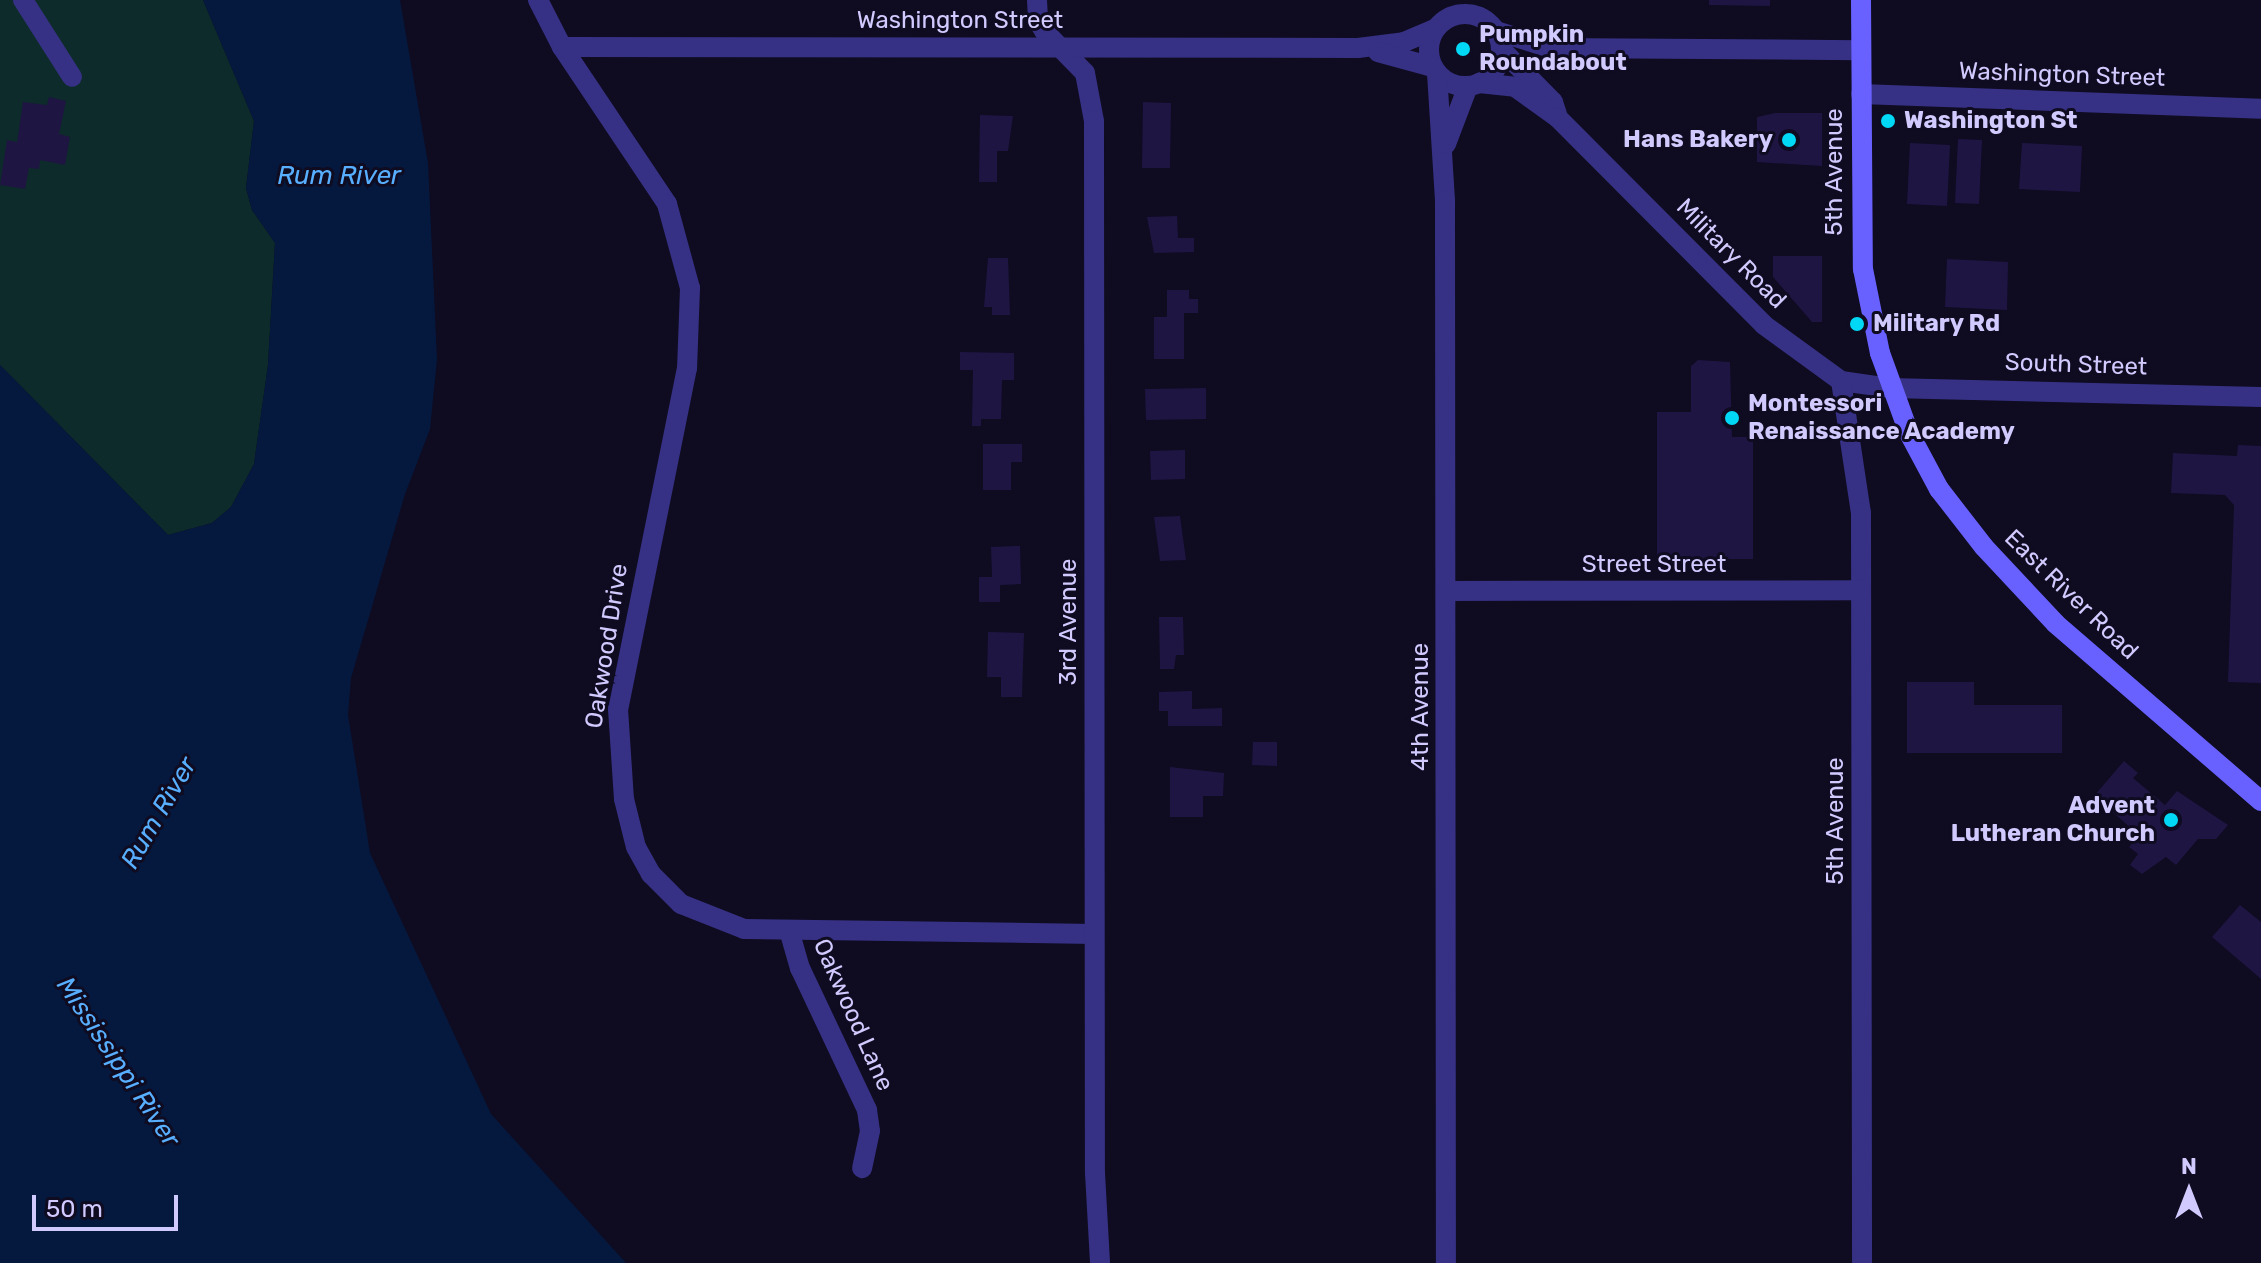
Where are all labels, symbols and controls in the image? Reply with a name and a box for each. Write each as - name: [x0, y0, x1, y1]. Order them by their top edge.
- street label: Washington Street: [857, 7, 1063, 35]
- place label: Pumpkin Roundabout: [1479, 21, 1627, 77]
- marker: Pumpkin Roundabout: [1454, 40, 1472, 58]
- street label: Washington Street: [1958, 57, 2166, 93]
- place label: Washington St: [1904, 107, 2078, 135]
- street label: 5th Avenue: [1821, 108, 1849, 236]
- marker: Washington St: [1879, 112, 1897, 130]
- place label: Hans Bakery: [1623, 126, 1773, 154]
- marker: Hans Bakery: [1780, 131, 1798, 149]
- water label: Rum River: [277, 160, 401, 192]
- street label: Military Road: [1670, 193, 1792, 315]
- place label: Military Rd: [1873, 310, 2001, 338]
- marker: Military Rd: [1848, 315, 1866, 333]
- street label: South Street: [2004, 348, 2148, 382]
- place label: Montessori Renaissance Academy: [1748, 390, 2015, 446]
- marker: Montessori Renaissance Academy: [1723, 409, 1741, 427]
- street label: East River Road: [1998, 524, 2144, 666]
- street label: Street Street: [1582, 551, 1726, 579]
- street label: 3rd Avenue: [1055, 558, 1083, 686]
- street label: Oakwood Drive: [580, 562, 634, 730]
- street label: 4th Avenue: [1407, 643, 1435, 771]
- water label: Rum River: [114, 752, 204, 874]
- street label: 5th Avenue: [1822, 757, 1850, 885]
- place label: Advent Lutheran Church: [1951, 792, 2155, 848]
- marker: Advent Lutheran Church: [2162, 811, 2180, 829]
- street label: Oakwood Lane: [807, 935, 899, 1095]
- water label: Mississippi River: [50, 971, 186, 1153]
- north arrow: [2149, 1151, 2229, 1231]
- text: N: [2181, 1153, 2197, 1180]
- scale bar: [36, 1179, 182, 1229]
- text: 50 m: [46, 1195, 103, 1223]

